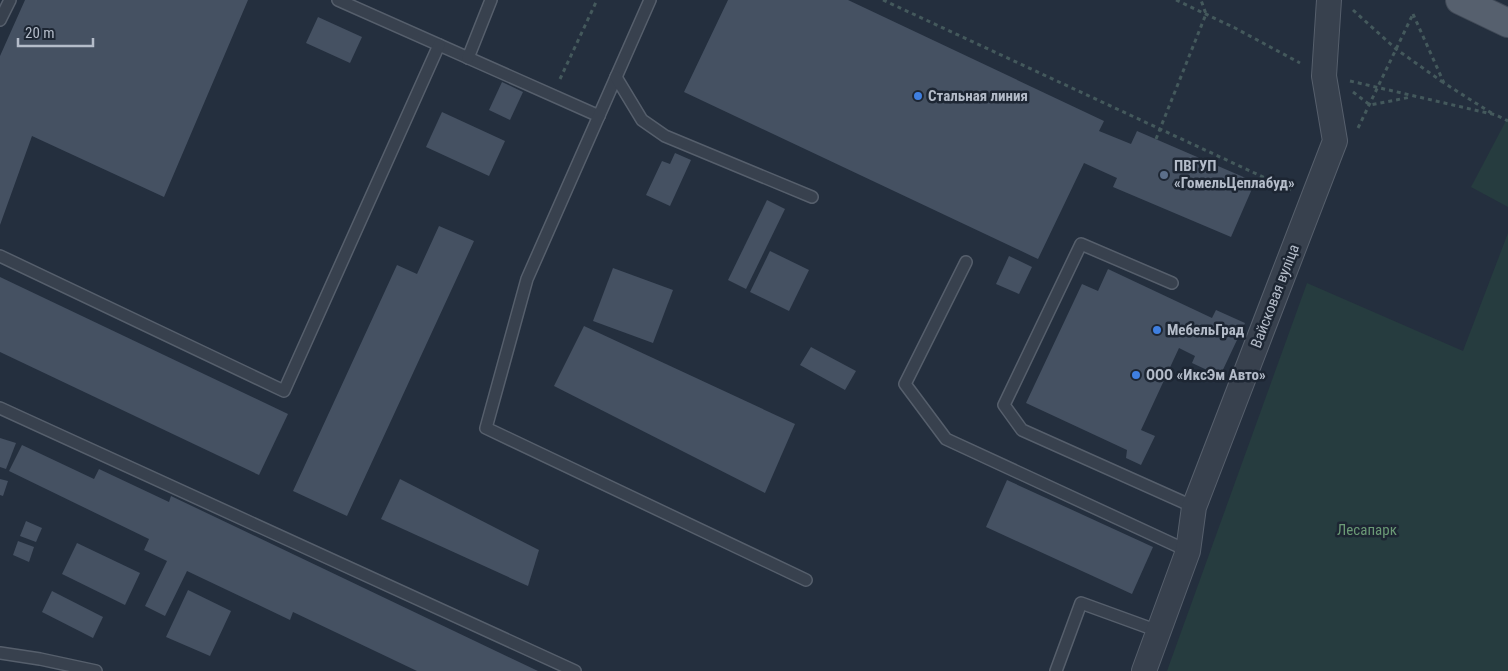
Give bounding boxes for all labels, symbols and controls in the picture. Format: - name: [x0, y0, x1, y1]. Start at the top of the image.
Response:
- scale bar: [18, 15, 92, 47]
- text: 20 m: [25, 24, 55, 42]
- place label: Стальная линия: [928, 87, 1028, 105]
- marker: Стальная линия: [912, 90, 924, 102]
- place label: ПВГУП «ГомельЦеплабуд»: [1174, 157, 1295, 192]
- marker: ПВГУП «ГомельЦеплабуд»: [1158, 169, 1170, 181]
- street label: Вайсковая вуліца: [1247, 242, 1303, 350]
- place label: МебельГрад: [1167, 321, 1245, 339]
- marker: МебельГрад: [1151, 324, 1163, 336]
- place label: ООО «ИксЭм Авто»: [1146, 366, 1266, 384]
- marker: ООО «ИксЭм Авто»: [1130, 369, 1142, 381]
- park label: Лесапарк: [1337, 521, 1397, 539]

